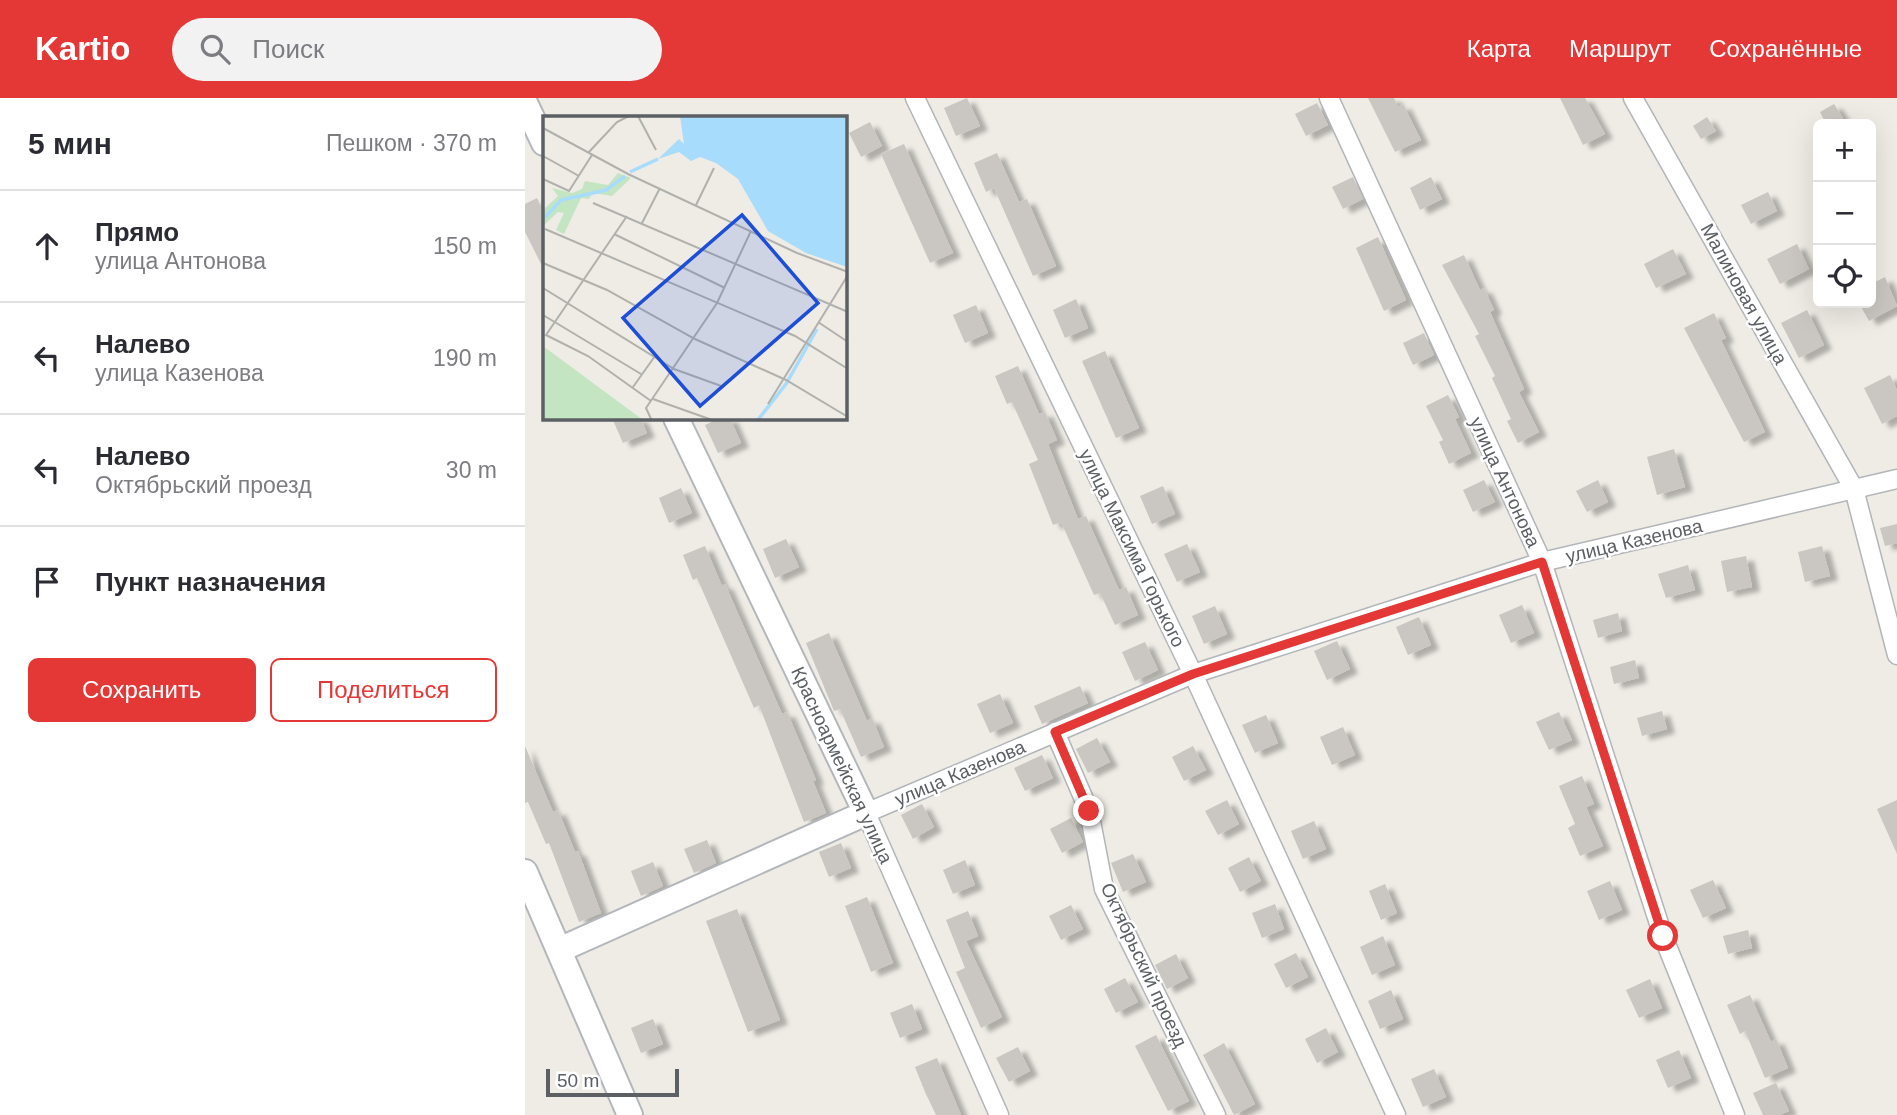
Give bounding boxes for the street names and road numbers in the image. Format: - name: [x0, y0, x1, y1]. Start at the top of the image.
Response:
- street label: Малиновая улица: [1697, 220, 1792, 368]
- street label: улица Антонова: [1466, 414, 1545, 551]
- street label: улица Максима Горького: [1075, 445, 1189, 651]
- street label: улица Казенова: [1564, 515, 1705, 567]
- street label: Красноармейская улица: [787, 663, 897, 867]
- street label: улица Казенова: [892, 736, 1029, 810]
- street label: Октябрьский проезд: [1097, 879, 1191, 1051]

